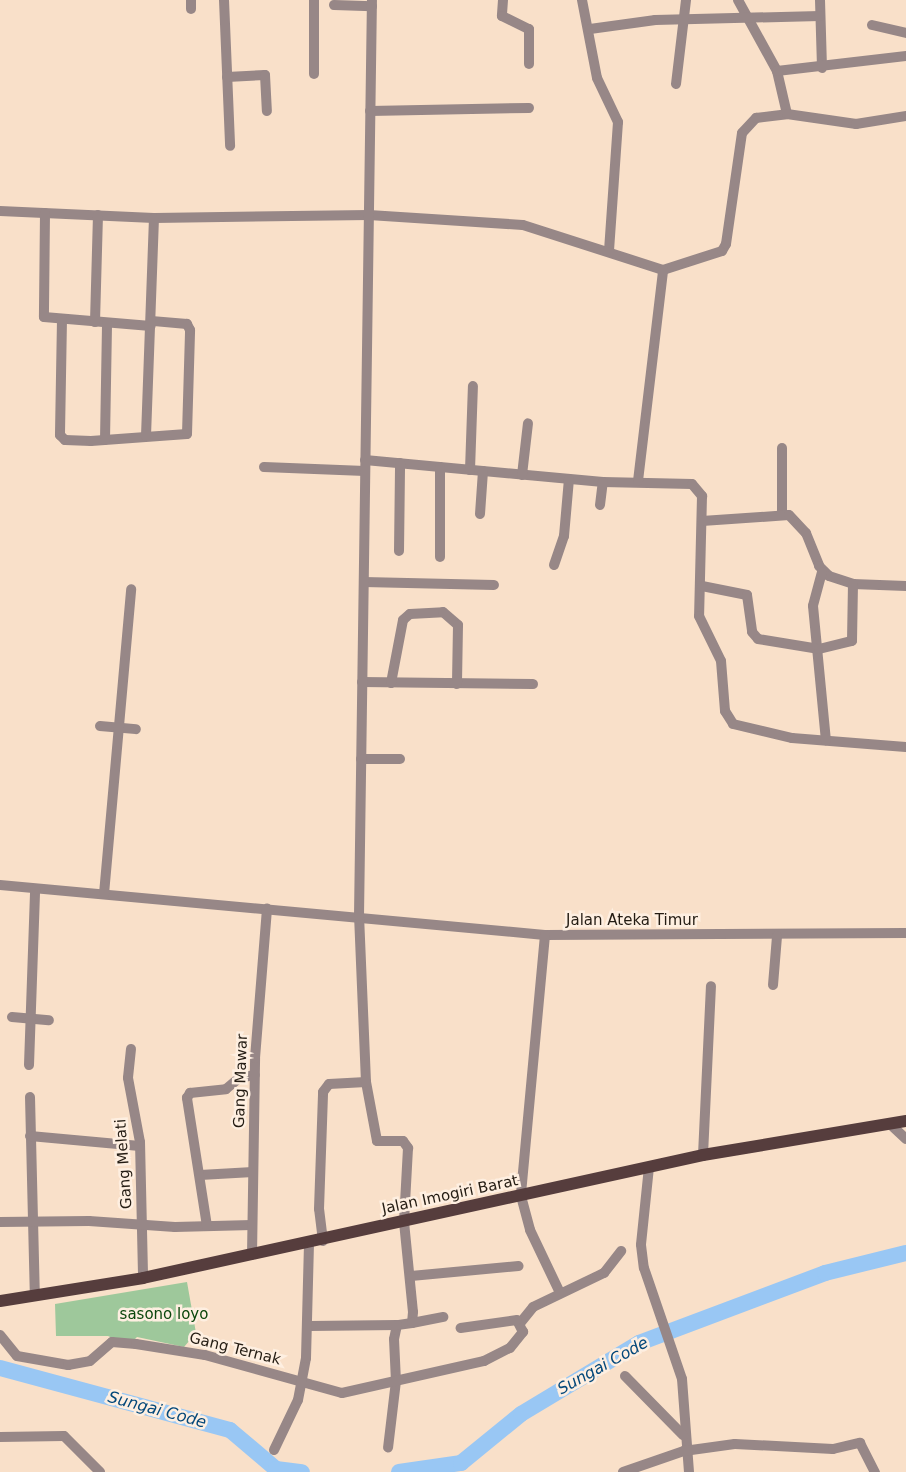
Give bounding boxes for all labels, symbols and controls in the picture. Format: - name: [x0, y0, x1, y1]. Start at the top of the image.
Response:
- street label: Jalan Ateka Timur: [566, 912, 698, 930]
- street label: Gang Mawar: [230, 1034, 252, 1128]
- street label: Gang Melati: [112, 1118, 136, 1210]
- street label: Jalan Imogiri Barat: [380, 1172, 520, 1218]
- park label: sasono loyo: [120, 1306, 208, 1324]
- street label: Gang Ternak: [187, 1329, 283, 1369]
- water label: Sungai Code: [554, 1333, 652, 1399]
- water label: Sungai Code: [106, 1388, 208, 1432]

